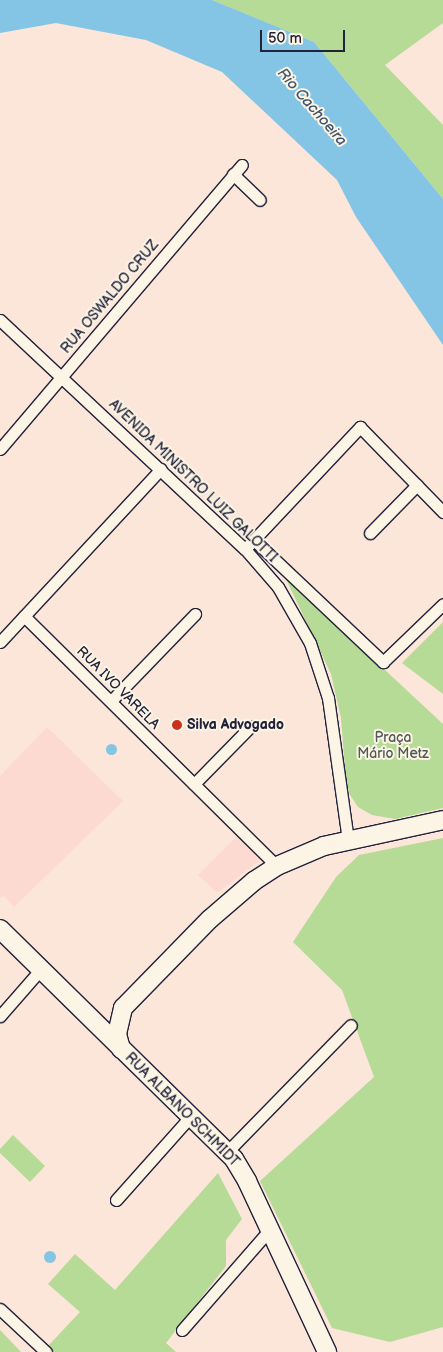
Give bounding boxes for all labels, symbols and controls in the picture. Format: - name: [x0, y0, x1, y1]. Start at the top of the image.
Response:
- scale bar: [263, 20, 348, 52]
- text: 50 m: [268, 29, 302, 48]
- water label: Rio Cachoeira: [273, 65, 351, 149]
- street label: RUA OSWALDO CRUZ: [58, 237, 162, 357]
- street label: AVENIDA MINISTRO LUIZ GALOTTI: [105, 396, 281, 566]
- street label: RUA IVO VARELA: [73, 643, 163, 733]
- place label: Silva Advogado: [187, 717, 284, 733]
- marker: Silva Advogado: [171, 719, 183, 731]
- park label: Praça Mário Metz: [357, 730, 429, 762]
- street label: RUA ALBANO SCHMIDT: [121, 1049, 243, 1171]

